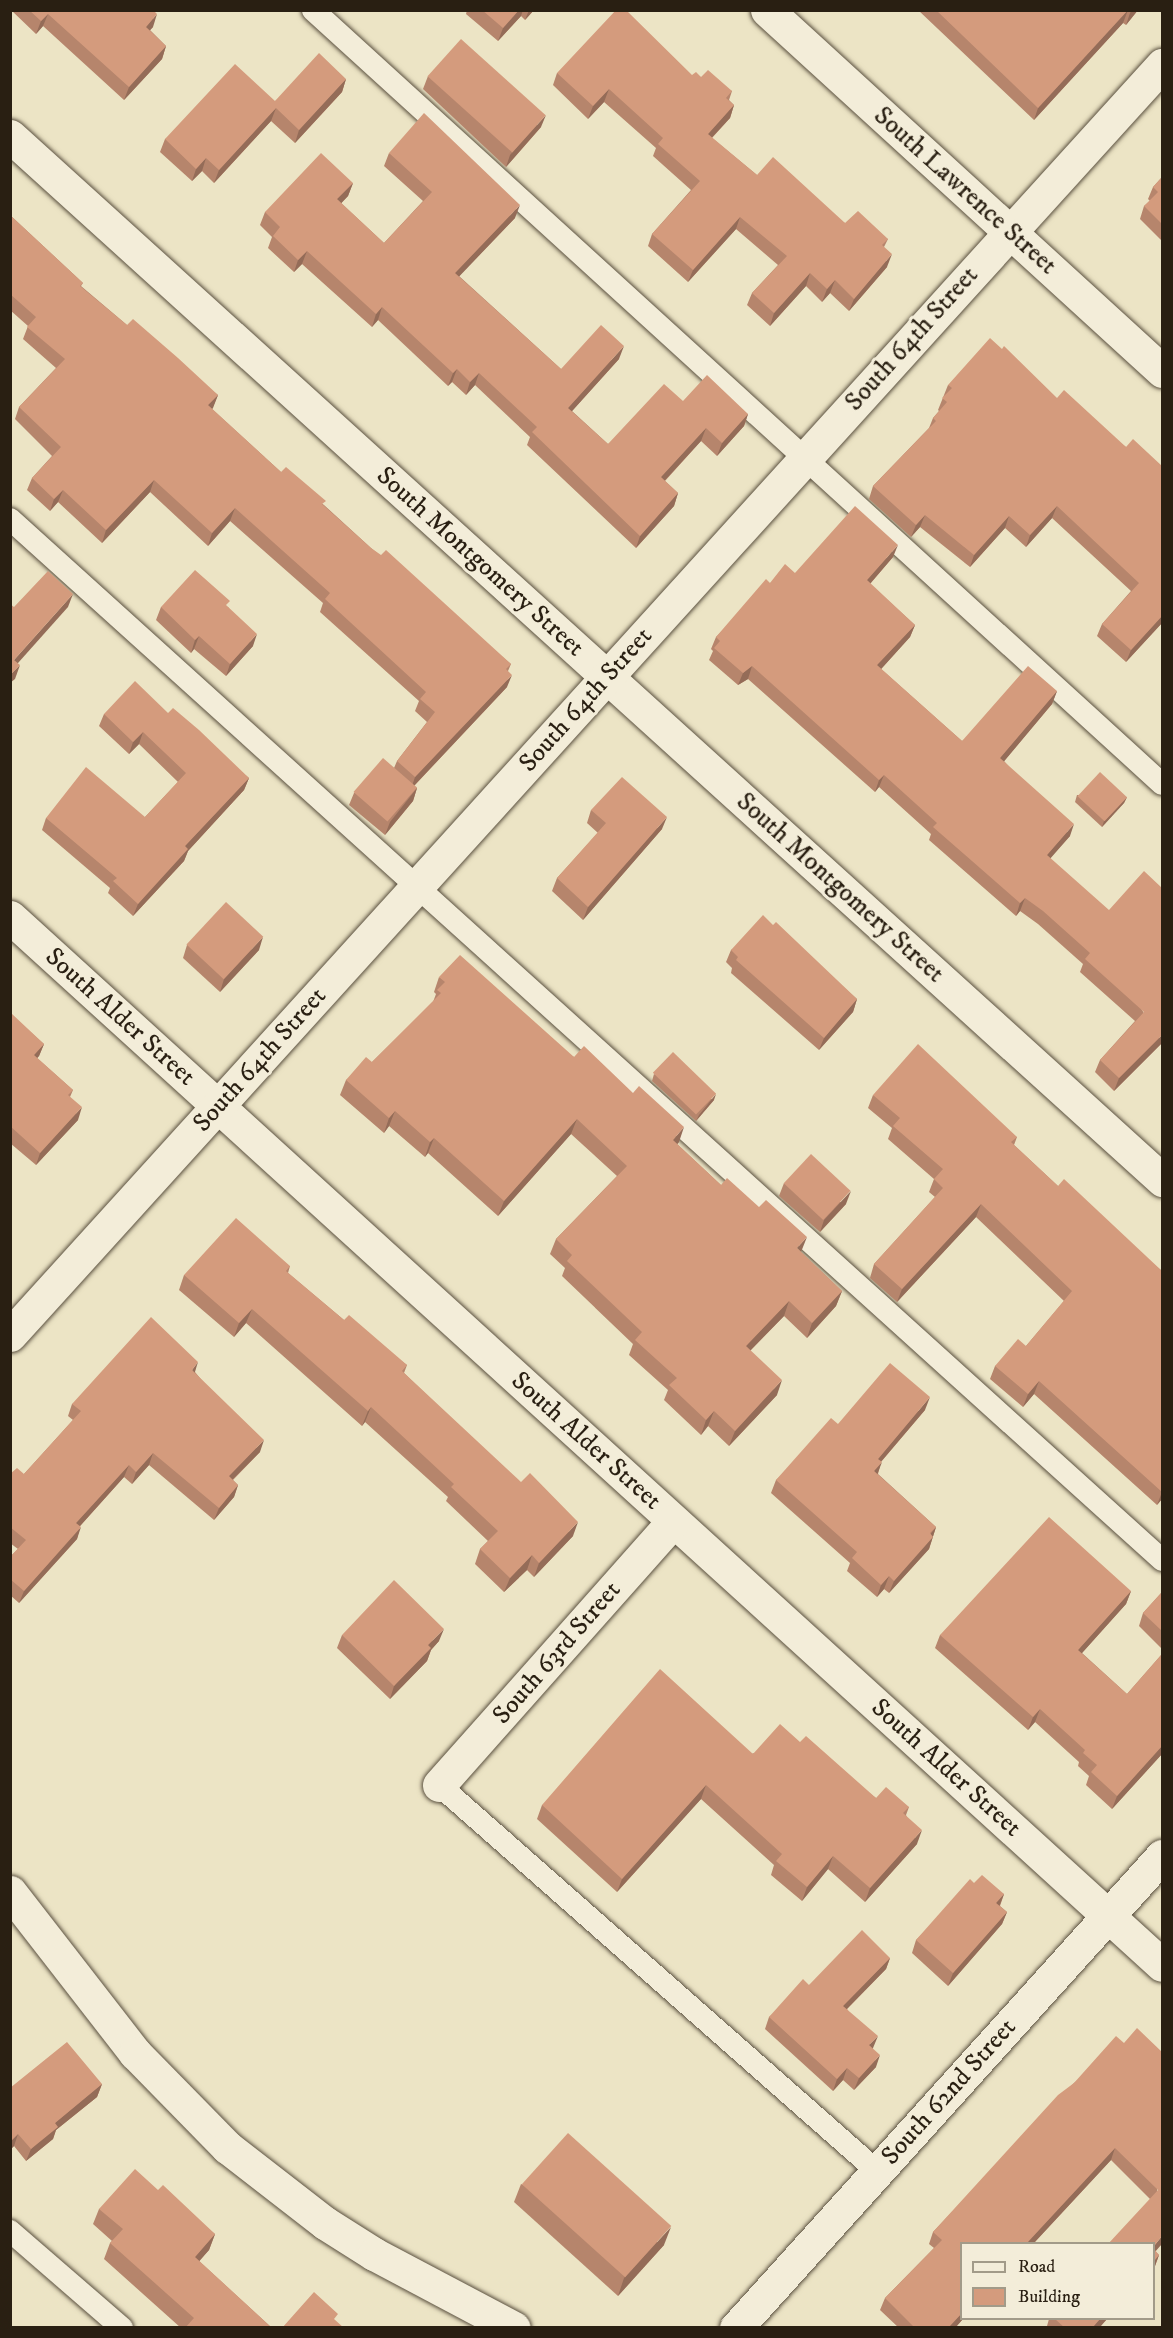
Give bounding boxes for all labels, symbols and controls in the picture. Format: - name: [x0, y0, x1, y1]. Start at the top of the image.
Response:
- street label: South Lawrence Street: [867, 101, 1063, 281]
- street label: South 64th Street: [839, 260, 985, 418]
- street label: South Montgomery Street: [370, 460, 590, 664]
- street label: South 64th Street: [513, 621, 659, 779]
- street label: South Montgomery Street: [730, 786, 950, 990]
- street label: South Alder Street: [39, 941, 201, 1093]
- street label: South 64th Street: [187, 981, 333, 1139]
- street label: South Alder Street: [505, 1365, 667, 1517]
- street label: South 63rd Street: [486, 1575, 628, 1731]
- street label: South Alder Street: [865, 1692, 1027, 1844]
- street label: South 62nd Street: [875, 2012, 1023, 2172]
- legend: [960, 2242, 1155, 2320]
- text: Road: [1018, 2256, 1055, 2278]
- text: Building: [1018, 2286, 1080, 2308]

